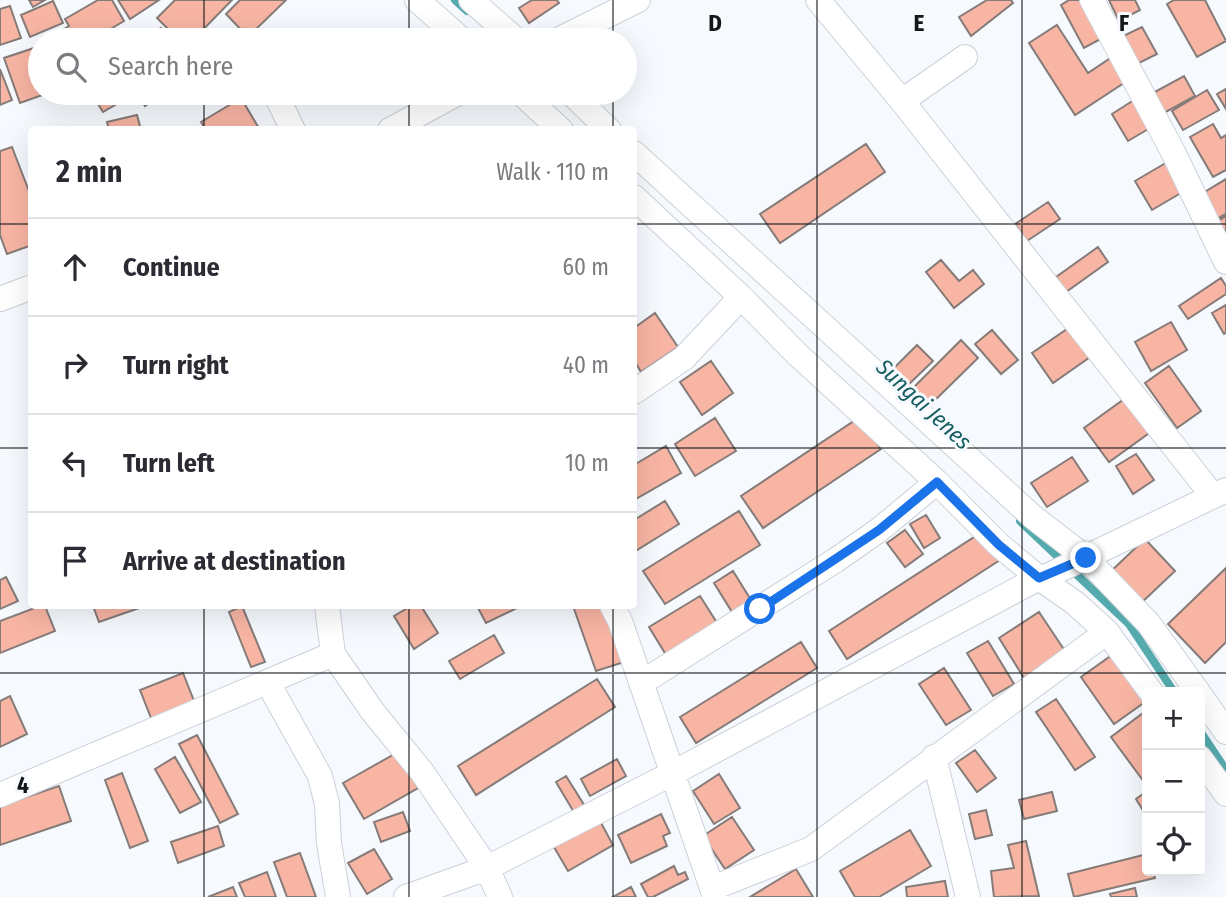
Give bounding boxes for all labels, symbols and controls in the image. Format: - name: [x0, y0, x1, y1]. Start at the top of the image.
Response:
- text: D: [708, 9, 722, 37]
- text: E: [914, 9, 925, 37]
- text: F: [1119, 9, 1129, 37]
- search box: [28, 28, 637, 105]
- icon: search: [52, 48, 90, 86]
- text: Search here: [108, 51, 233, 82]
- text: 2 min: [56, 154, 123, 190]
- text: Walk · 110 m: [496, 158, 609, 186]
- icon: ahead: [56, 248, 94, 286]
- text: Continue: [123, 252, 220, 283]
- text: 60 m: [563, 253, 609, 281]
- icon: right: [56, 346, 94, 384]
- text: Turn right: [123, 350, 229, 381]
- text: 40 m: [563, 351, 609, 379]
- water label: Sungai Jenes: [870, 352, 978, 455]
- icon: left: [56, 444, 94, 482]
- text: Turn left: [123, 448, 215, 479]
- text: 10 m: [565, 449, 609, 477]
- icon: arrive: [56, 542, 94, 580]
- route end: [1070, 542, 1101, 573]
- text: Arrive at destination: [123, 546, 346, 577]
- route start: [744, 593, 775, 624]
- map controls: [1142, 687, 1205, 876]
- button: +: [1142, 687, 1205, 750]
- button: −: [1142, 750, 1205, 813]
- text: 4: [17, 771, 29, 799]
- button: locate: [1142, 813, 1205, 876]

